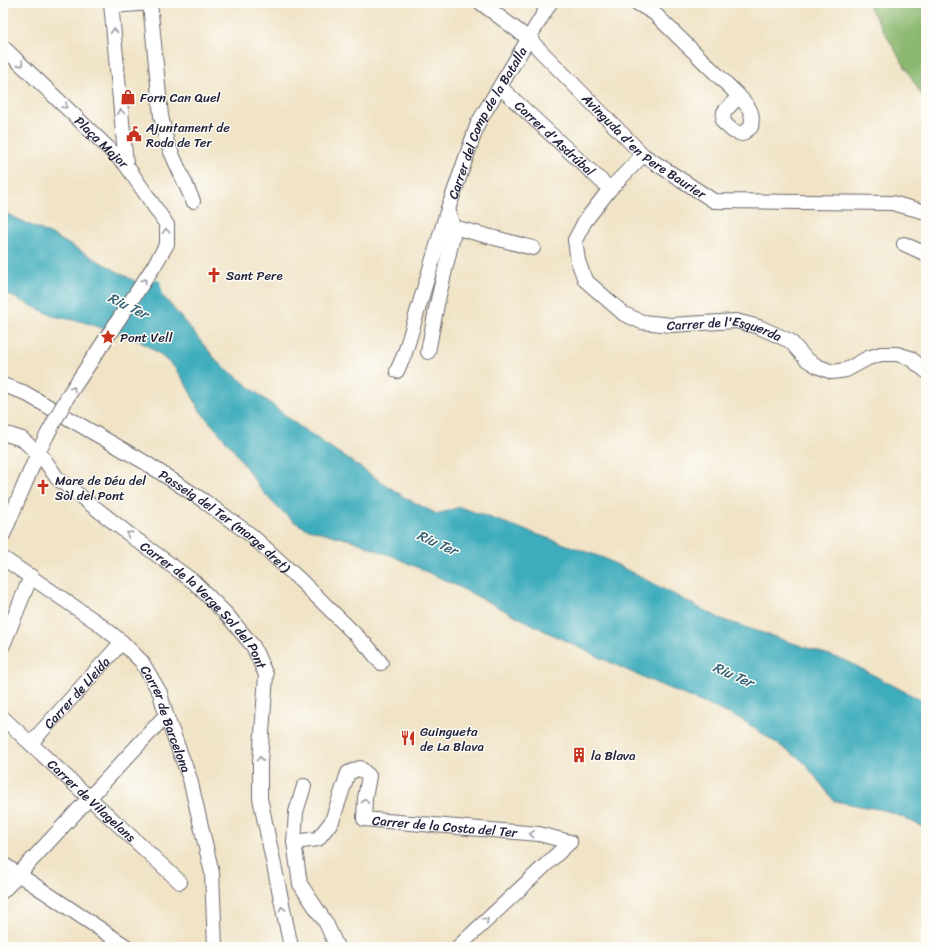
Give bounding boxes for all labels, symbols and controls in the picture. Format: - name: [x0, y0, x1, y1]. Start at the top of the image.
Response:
- one-way arrow: [110, 28, 119, 34]
- street label: Carrer del Camp de la Batalla: [441, 42, 533, 202]
- one-way arrow: [16, 59, 24, 67]
- place label: Forn Can Quel: [140, 86, 221, 109]
- street label: Avinguda d'en Pere Baurier: [576, 87, 712, 205]
- shop icon: Forn Can Quel: [119, 88, 137, 106]
- street label: Carrer d'Asdrúbal: [509, 94, 601, 182]
- one-way arrow: [60, 101, 68, 109]
- one-way arrow: [117, 109, 126, 115]
- street label: Plaça Major: [69, 110, 135, 174]
- place label: Ajuntament de Roda de Ter: [145, 116, 230, 154]
- public building icon: Ajuntament de Roda de Ter: [125, 125, 143, 143]
- one-way arrow: [162, 228, 171, 234]
- place label: Sant Pere: [226, 264, 283, 287]
- church icon: Sant Pere: [205, 266, 223, 284]
- one-way arrow: [139, 278, 146, 285]
- water label: Riu Ter: [104, 286, 155, 328]
- street label: Carrer de l'Esquerda: [666, 309, 786, 348]
- place label: Pont Vell: [120, 326, 173, 349]
- place icon: Pont Vell: [99, 328, 117, 346]
- one-way arrow: [68, 386, 76, 393]
- street label: Passeig del Ter (marge dret): [154, 463, 297, 579]
- place label: Mare de Déu del Sòl del Pont: [55, 469, 146, 507]
- church icon: Mare de Déu del Sòl del Pont: [34, 478, 52, 496]
- water label: Riu Ter: [413, 523, 464, 564]
- one-way arrow: [126, 532, 133, 539]
- street label: Carrer de la Verge Sol del Pont: [135, 535, 273, 673]
- street label: Carrer de Lleida: [38, 651, 116, 734]
- water label: Riu Ter: [709, 655, 760, 696]
- street label: Carrer de Barcelona: [134, 660, 198, 776]
- place label: Guingueta de La Blava: [420, 720, 484, 758]
- restaurant icon: Guingueta de La Blava: [399, 729, 417, 747]
- place label: la Blava: [591, 744, 636, 767]
- building icon: la Blava: [570, 746, 588, 764]
- street label: Carrer de Vilagelans: [42, 753, 142, 848]
- one-way arrow: [256, 756, 264, 762]
- one-way arrow: [361, 798, 370, 804]
- street label: Carrer de la Costa del Ter: [371, 808, 519, 844]
- one-way arrow: [529, 829, 535, 838]
- one-way arrow: [279, 906, 287, 912]
- one-way arrow: [482, 918, 489, 925]

